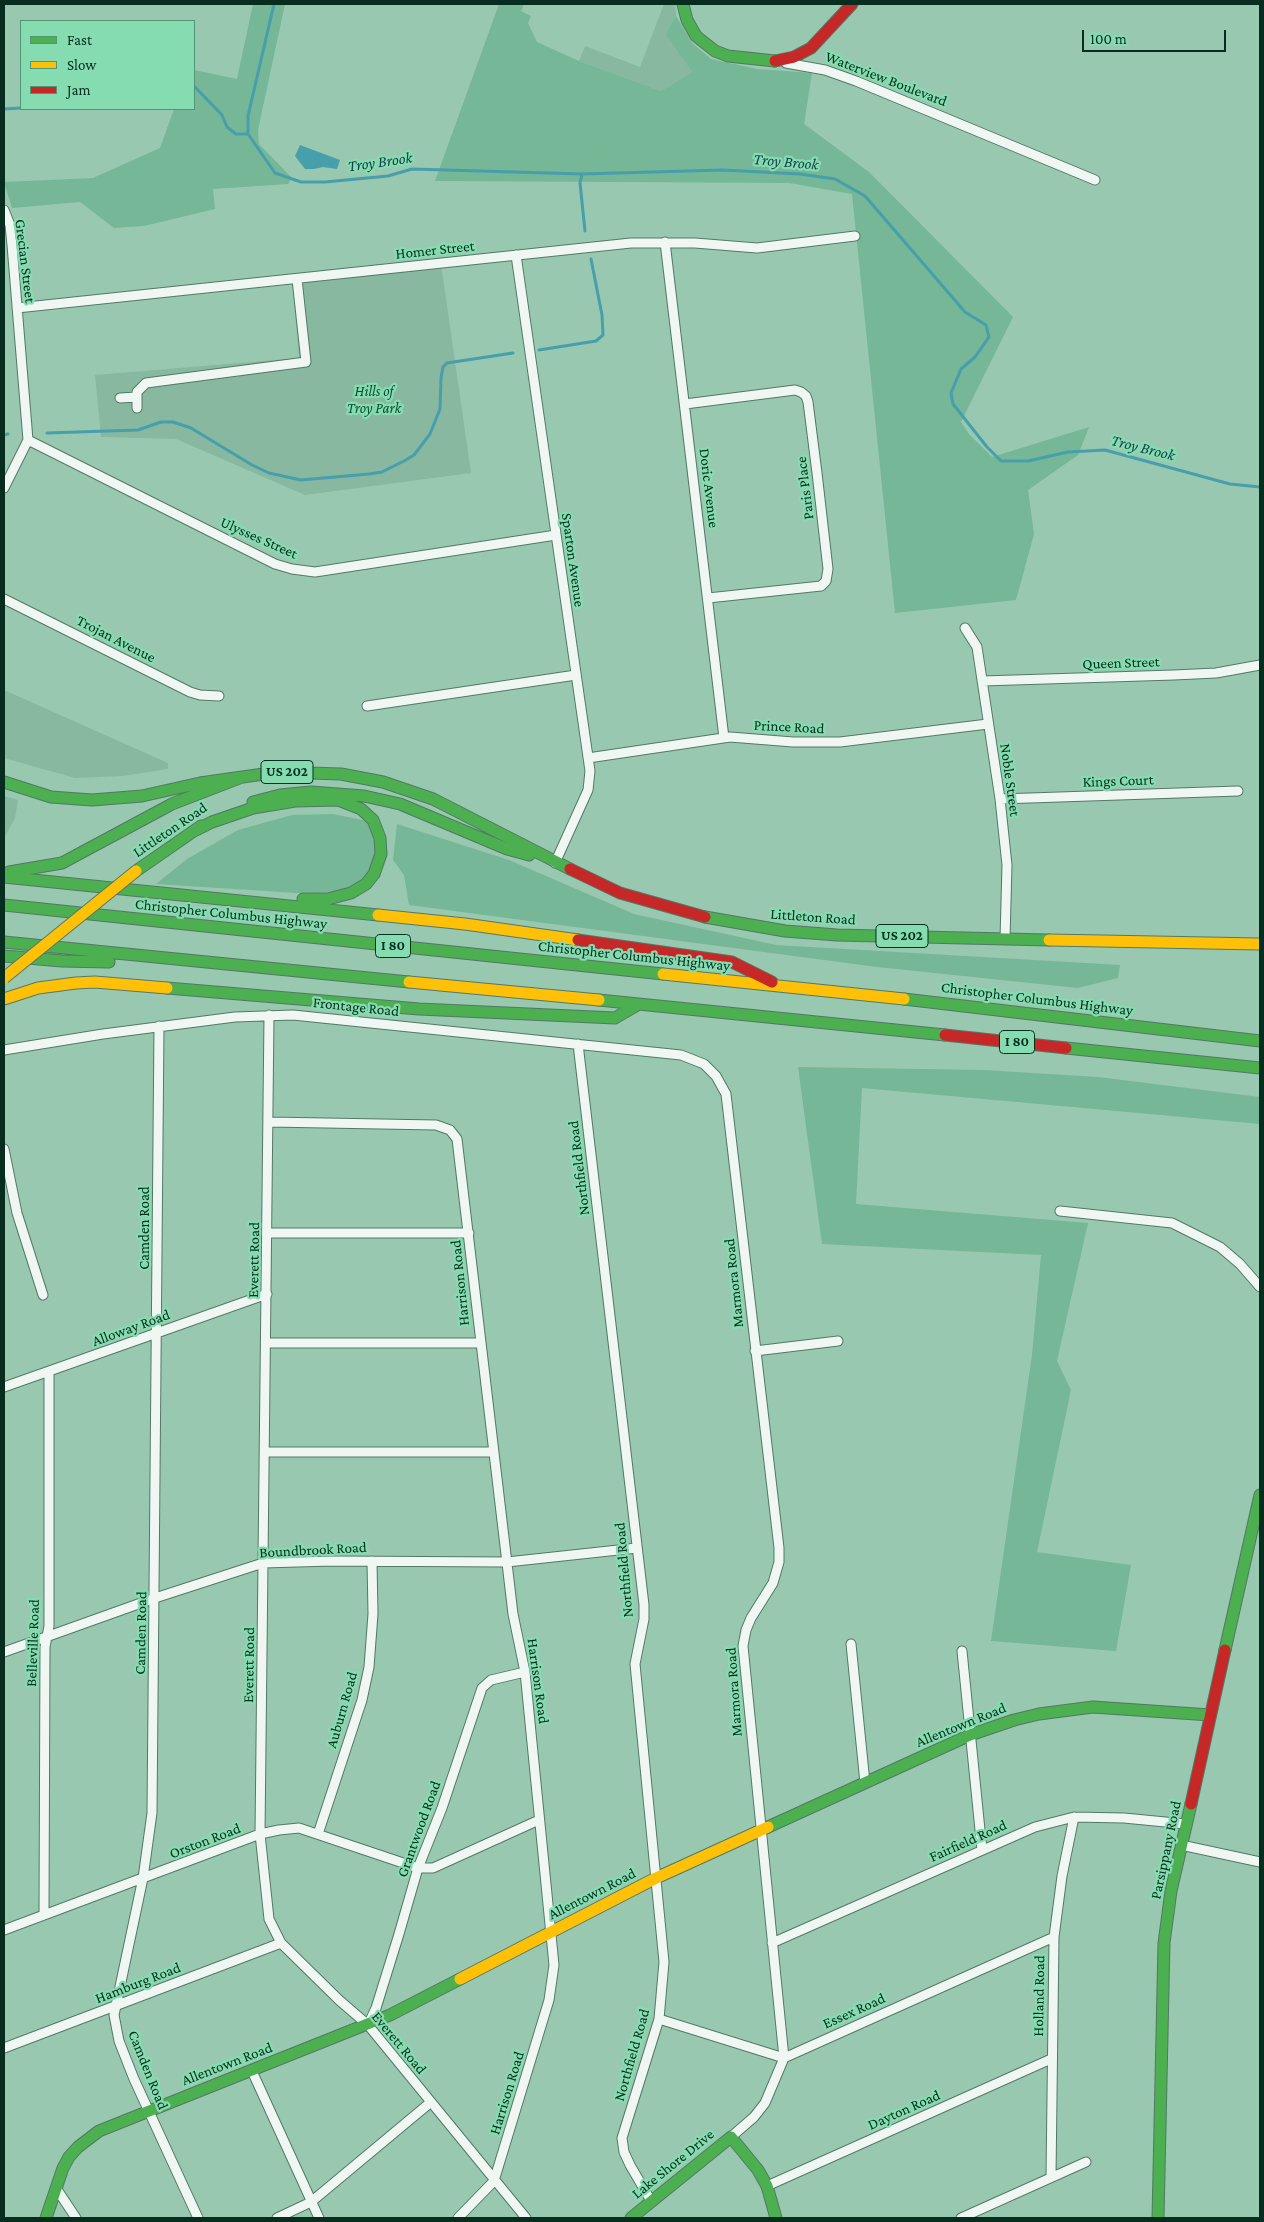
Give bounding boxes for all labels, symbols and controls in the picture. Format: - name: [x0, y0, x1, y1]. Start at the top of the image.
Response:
- legend: [20, 20, 195, 110]
- scale bar: [1084, 20, 1228, 52]
- text: 100 m: [1090, 31, 1127, 47]
- text: Fast: [67, 32, 92, 48]
- street label: Waterview Boulevard: [823, 48, 949, 110]
- text: Slow: [67, 57, 96, 73]
- text: Jam: [67, 82, 90, 98]
- water label: Troy Brook: [346, 148, 414, 176]
- water label: Troy Brook: [753, 150, 819, 174]
- street label: Grecian Street: [11, 218, 39, 304]
- street label: Homer Street: [395, 237, 475, 263]
- park label: Hills of Troy Park: [347, 382, 401, 417]
- water label: Troy Brook: [1109, 431, 1177, 465]
- street label: Doric Avenue: [695, 447, 723, 529]
- street label: Paris Place: [792, 455, 818, 521]
- street label: Sparton Avenue: [558, 512, 588, 608]
- street label: Ulysses Street: [218, 513, 300, 563]
- street label: Trojan Avenue: [73, 611, 159, 667]
- street label: Queen Street: [1082, 653, 1160, 673]
- street label: Prince Road: [753, 716, 825, 738]
- street label: Noble Street: [996, 742, 1024, 818]
- road number: US 202: [261, 760, 313, 784]
- street label: Kings Court: [1082, 771, 1154, 791]
- street label: Littleton Road: [130, 799, 210, 861]
- street label: Christopher Columbus Highway: [134, 895, 328, 933]
- street label: Littleton Road: [770, 905, 856, 929]
- road number: US 202: [876, 924, 928, 948]
- road number: I 80: [376, 934, 410, 958]
- street label: Christopher Columbus Highway: [537, 937, 731, 975]
- street label: Christopher Columbus Highway: [940, 978, 1134, 1020]
- street label: Frontage Road: [312, 994, 400, 1020]
- road number: I 80: [1000, 1030, 1034, 1054]
- street label: Northfield Road: [564, 1120, 594, 1216]
- street label: Camden Road: [135, 1186, 153, 1270]
- street label: Everett Road: [244, 1222, 264, 1298]
- street label: Marmora Road: [720, 1238, 748, 1328]
- street label: Harrison Road: [447, 1239, 473, 1327]
- street label: Alloway Road: [90, 1306, 172, 1350]
- street label: Northfield Road: [611, 1522, 637, 1618]
- street label: Boundbrook Road: [259, 1538, 367, 1562]
- street label: Camden Road: [131, 1591, 151, 1675]
- street label: Belleville Road: [22, 1599, 44, 1687]
- street label: Everett Road: [239, 1627, 259, 1703]
- street label: Harrison Road: [523, 1637, 553, 1725]
- street label: Marmora Road: [722, 1647, 746, 1737]
- street label: Auburn Road: [323, 1670, 361, 1750]
- street label: Allentown Road: [913, 1699, 1009, 1751]
- street label: Grantwood Road: [393, 1778, 445, 1880]
- street label: Parsippany Road: [1147, 1799, 1185, 1901]
- street label: Fairfield Road: [926, 1816, 1010, 1866]
- street label: Orston Road: [167, 1819, 243, 1863]
- street label: Allentown Road: [545, 1864, 639, 1924]
- street label: Holland Road: [1029, 1955, 1049, 2037]
- street label: Hamburg Road: [93, 1958, 183, 2008]
- street label: Essex Road: [820, 1989, 888, 2033]
- street label: Northfield Road: [610, 2007, 654, 2103]
- street label: Everett Road: [368, 2008, 430, 2078]
- street label: Camden Road: [124, 2028, 172, 2112]
- street label: Allentown Road: [179, 2038, 275, 2090]
- street label: Harrison Road: [486, 2049, 528, 2137]
- street label: Dayton Road: [865, 2086, 943, 2134]
- street label: Lake Shore Drive: [628, 2125, 718, 2203]

